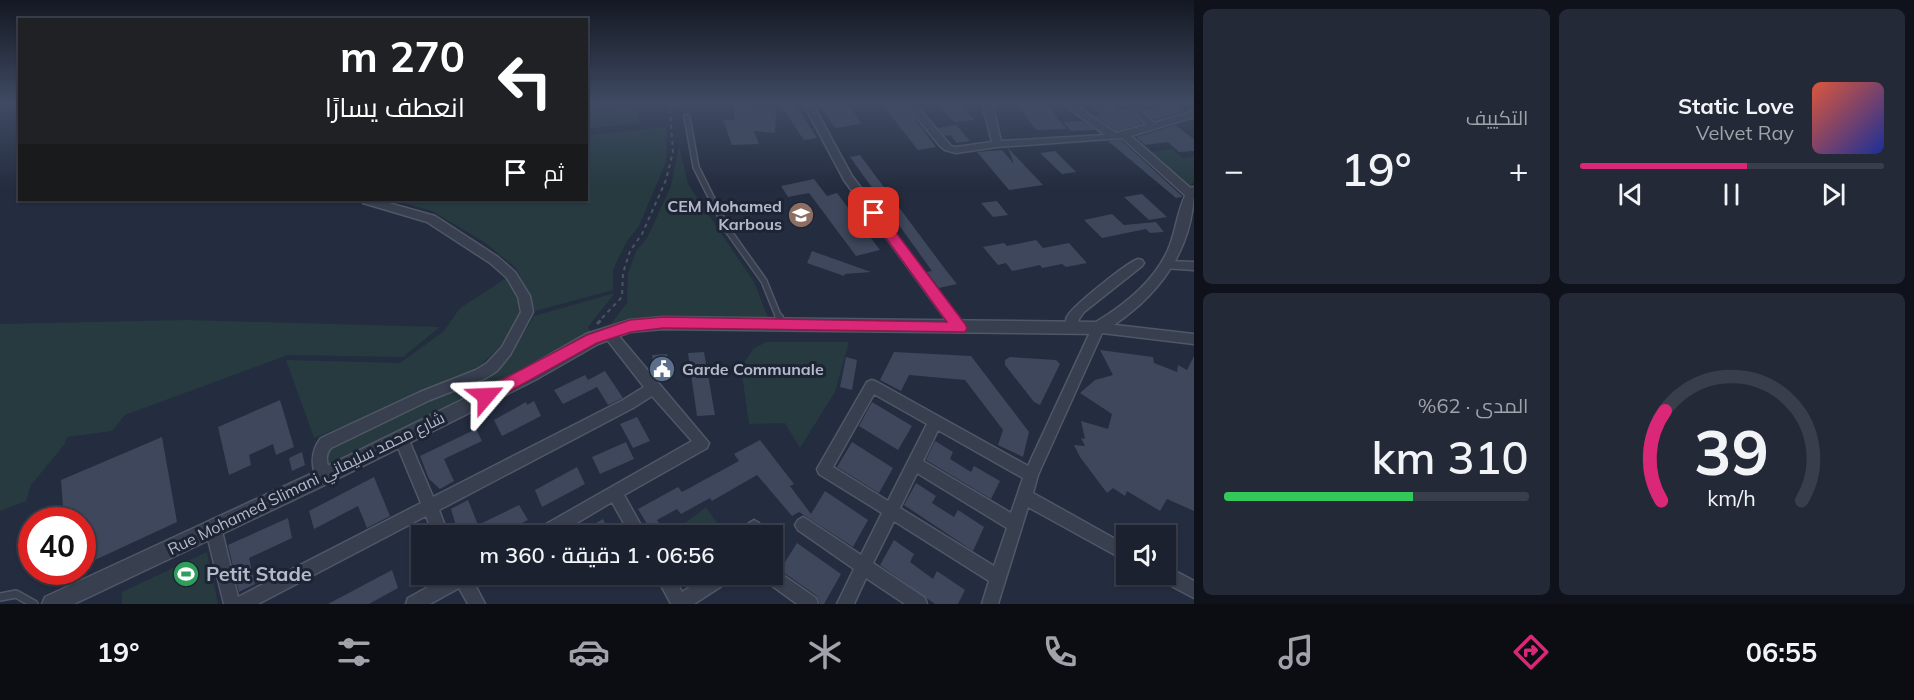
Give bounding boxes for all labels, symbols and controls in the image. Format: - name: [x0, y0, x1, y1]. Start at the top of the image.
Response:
- text: 270 m: [340, 30, 465, 83]
- icon: left: [486, 42, 564, 120]
- text: انعطف يسارًا: [325, 90, 465, 124]
- text: Static Love: [1678, 92, 1794, 120]
- text: التكييف: [1466, 105, 1529, 130]
- text: Velvet Ray: [1696, 120, 1794, 145]
- text: 19°: [1341, 141, 1412, 197]
- text: −: [1224, 149, 1244, 190]
- text: +: [1509, 149, 1528, 190]
- icon: arrive: [499, 156, 532, 189]
- text: ثم: [544, 159, 564, 187]
- icon: previous: [1614, 178, 1647, 211]
- icon: pause: [1715, 178, 1748, 211]
- icon: next: [1817, 178, 1850, 211]
- pin: [848, 187, 899, 238]
- place label: CEM Mohamed Karbous: [667, 196, 782, 234]
- icon: arrive: [857, 196, 890, 229]
- school or university icon: CEM Mohamed Karbous: [786, 200, 816, 230]
- public building icon: Garde Communale: [647, 354, 677, 384]
- place label: Garde Communale: [682, 359, 824, 379]
- position arrow: [454, 364, 518, 428]
- text: المدى · 62%: [1418, 393, 1529, 418]
- street label: Rue Mohamed Slimani شارع محمد سليماني: [164, 407, 449, 563]
- text: 39: [1694, 412, 1769, 491]
- text: 310 km: [1372, 429, 1529, 485]
- text: km/h: [1707, 484, 1756, 511]
- speed limit sign: 40: [18, 507, 96, 585]
- map controls: [1116, 525, 1176, 585]
- button: sound: [1116, 525, 1176, 585]
- text: 06:56 · 1 دقيقة · 360 m: [480, 541, 714, 569]
- sports icon: Petit Stade: [171, 559, 201, 589]
- place label: Petit Stade: [206, 561, 312, 586]
- icon: filters: [333, 631, 375, 673]
- icon: car: [568, 631, 610, 673]
- icon: climate: [804, 631, 846, 673]
- icon: phone: [1039, 631, 1081, 673]
- icon: music: [1275, 631, 1317, 673]
- icon: directions: [1510, 631, 1552, 673]
- text: 19°: [97, 635, 139, 669]
- text: 06:55: [1746, 635, 1817, 669]

